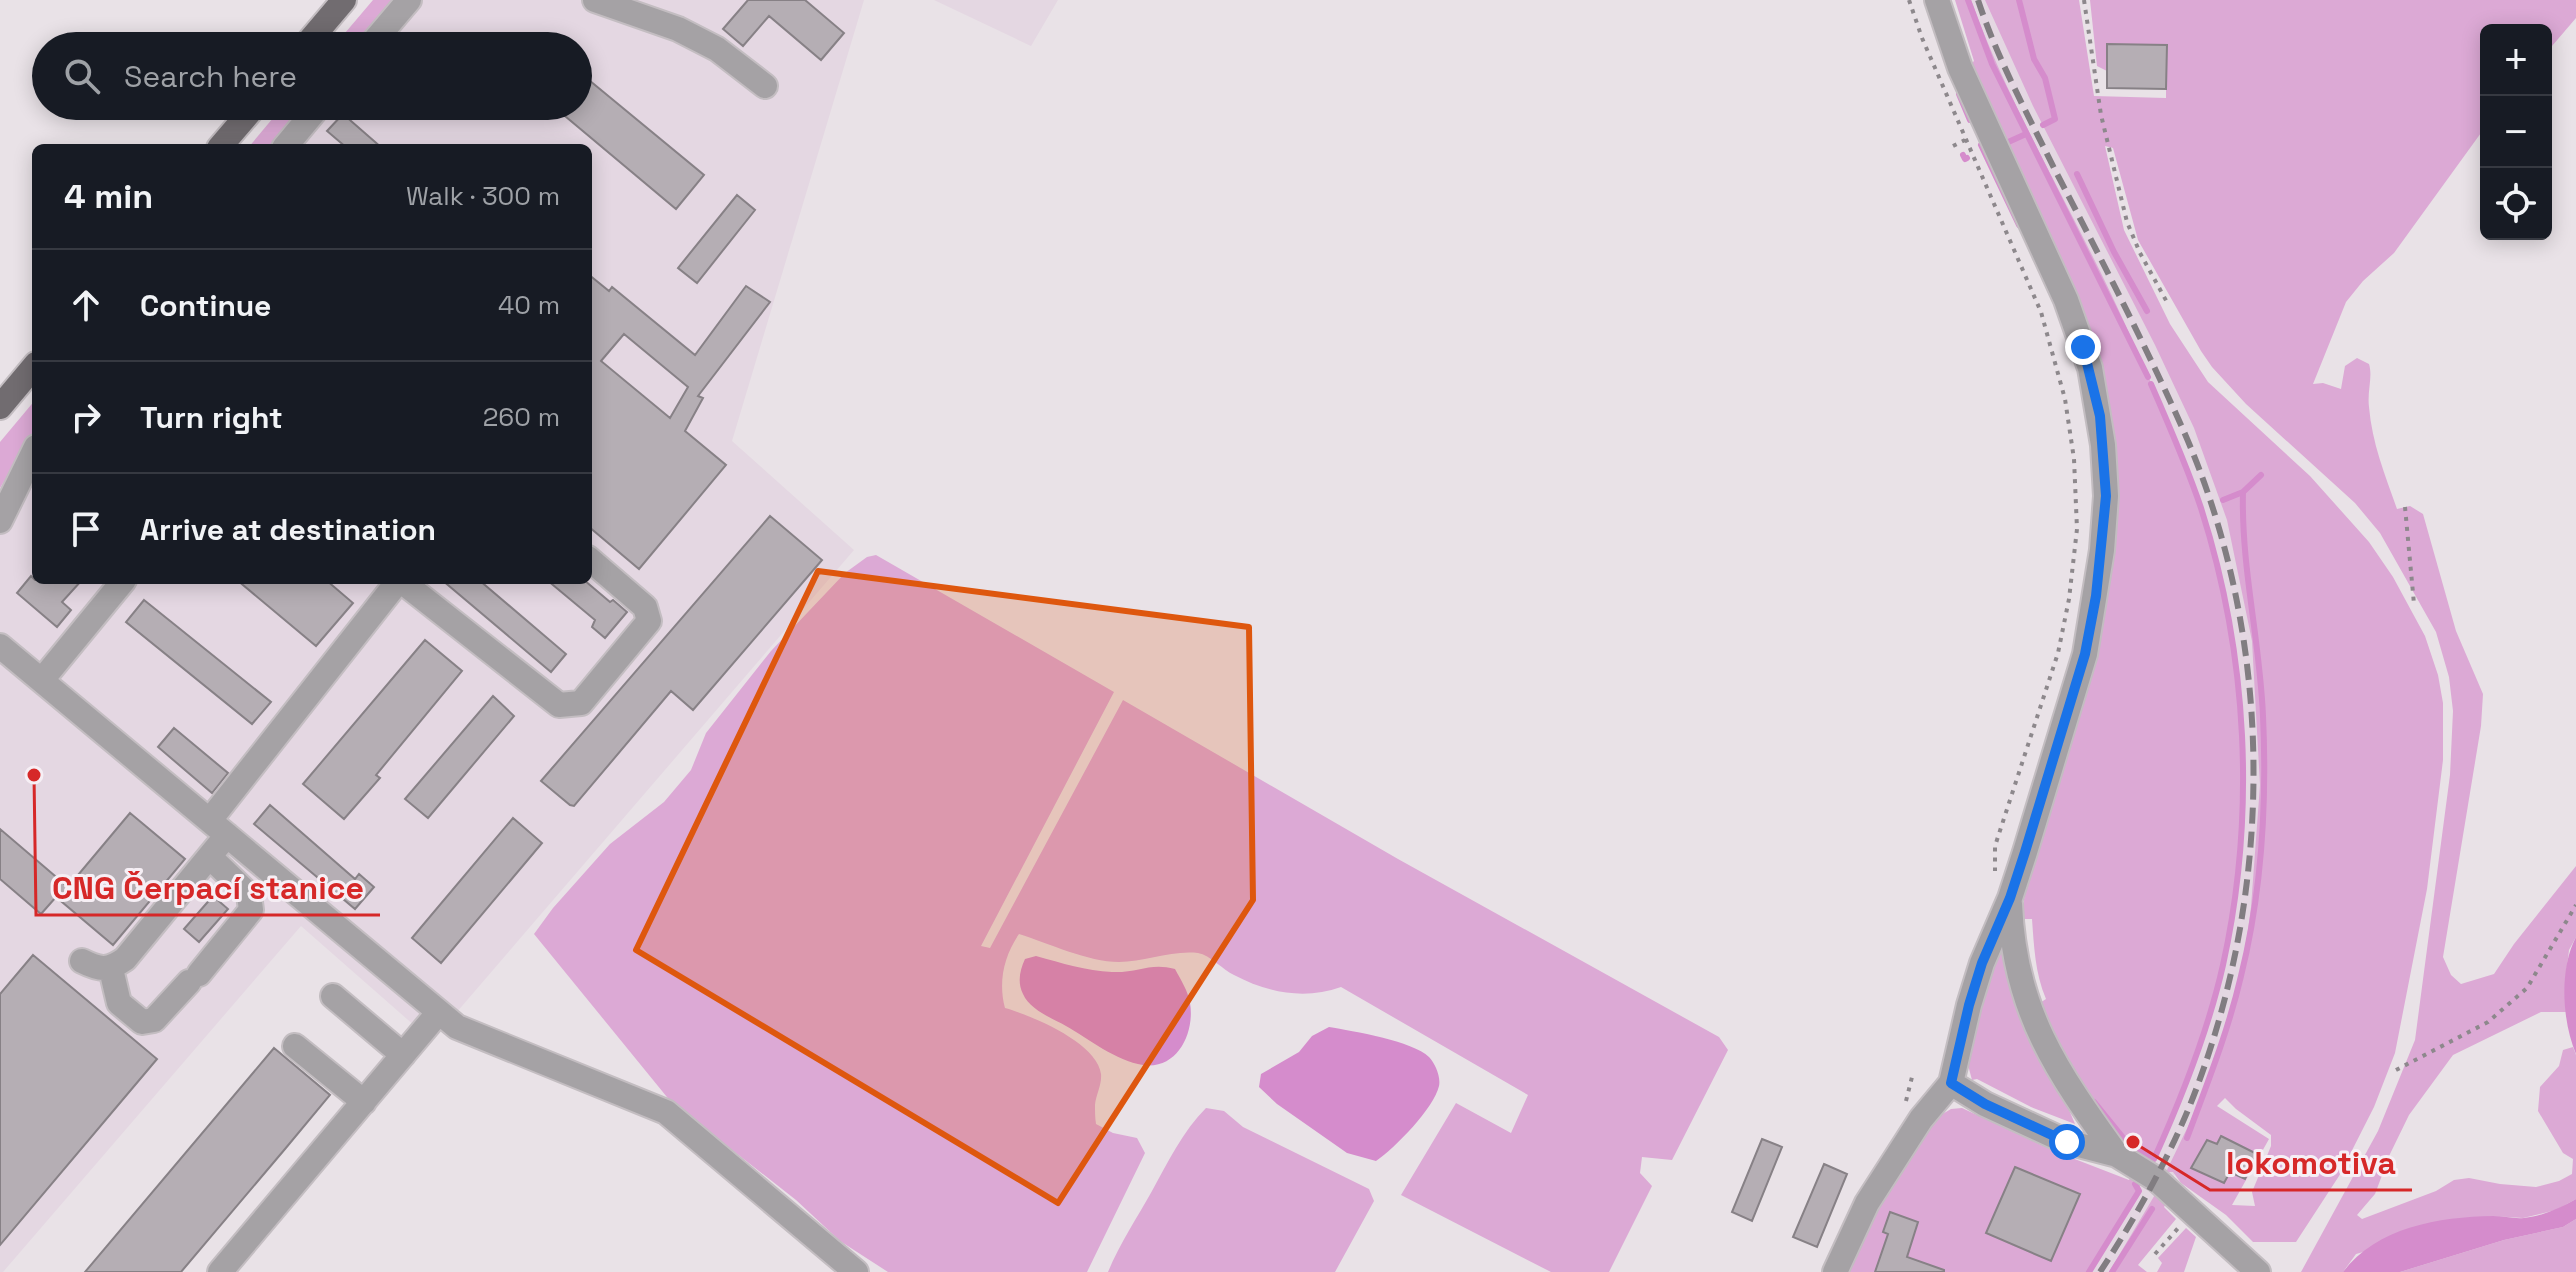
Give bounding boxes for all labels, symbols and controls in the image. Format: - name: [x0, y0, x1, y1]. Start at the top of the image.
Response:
- map controls: [2480, 24, 2552, 240]
- button: +: [2480, 24, 2552, 96]
- search box: [32, 32, 592, 120]
- icon: search: [60, 54, 104, 98]
- text: Search here: [124, 57, 297, 96]
- button: −: [2480, 96, 2552, 168]
- button: locate: [2480, 168, 2552, 240]
- text: 4 min: [64, 175, 153, 218]
- text: Walk · 300 m: [406, 179, 560, 213]
- icon: ahead: [64, 283, 108, 327]
- text: Continue: [140, 286, 271, 325]
- text: 40 m: [498, 288, 560, 322]
- route end: [2065, 329, 2101, 365]
- icon: right: [64, 395, 108, 439]
- text: Turn right: [140, 398, 283, 437]
- text: 260 m: [483, 400, 560, 434]
- icon: arrive: [64, 507, 108, 551]
- text: Arrive at destination: [140, 510, 436, 549]
- callout: CNG Čerpací stanice: [36, 859, 380, 915]
- text: CNG Čerpací stanice: [52, 868, 364, 908]
- route start: [2049, 1124, 2085, 1160]
- callout: lokomotiva: [2210, 1134, 2412, 1190]
- text: lokomotiva: [2226, 1143, 2396, 1183]

